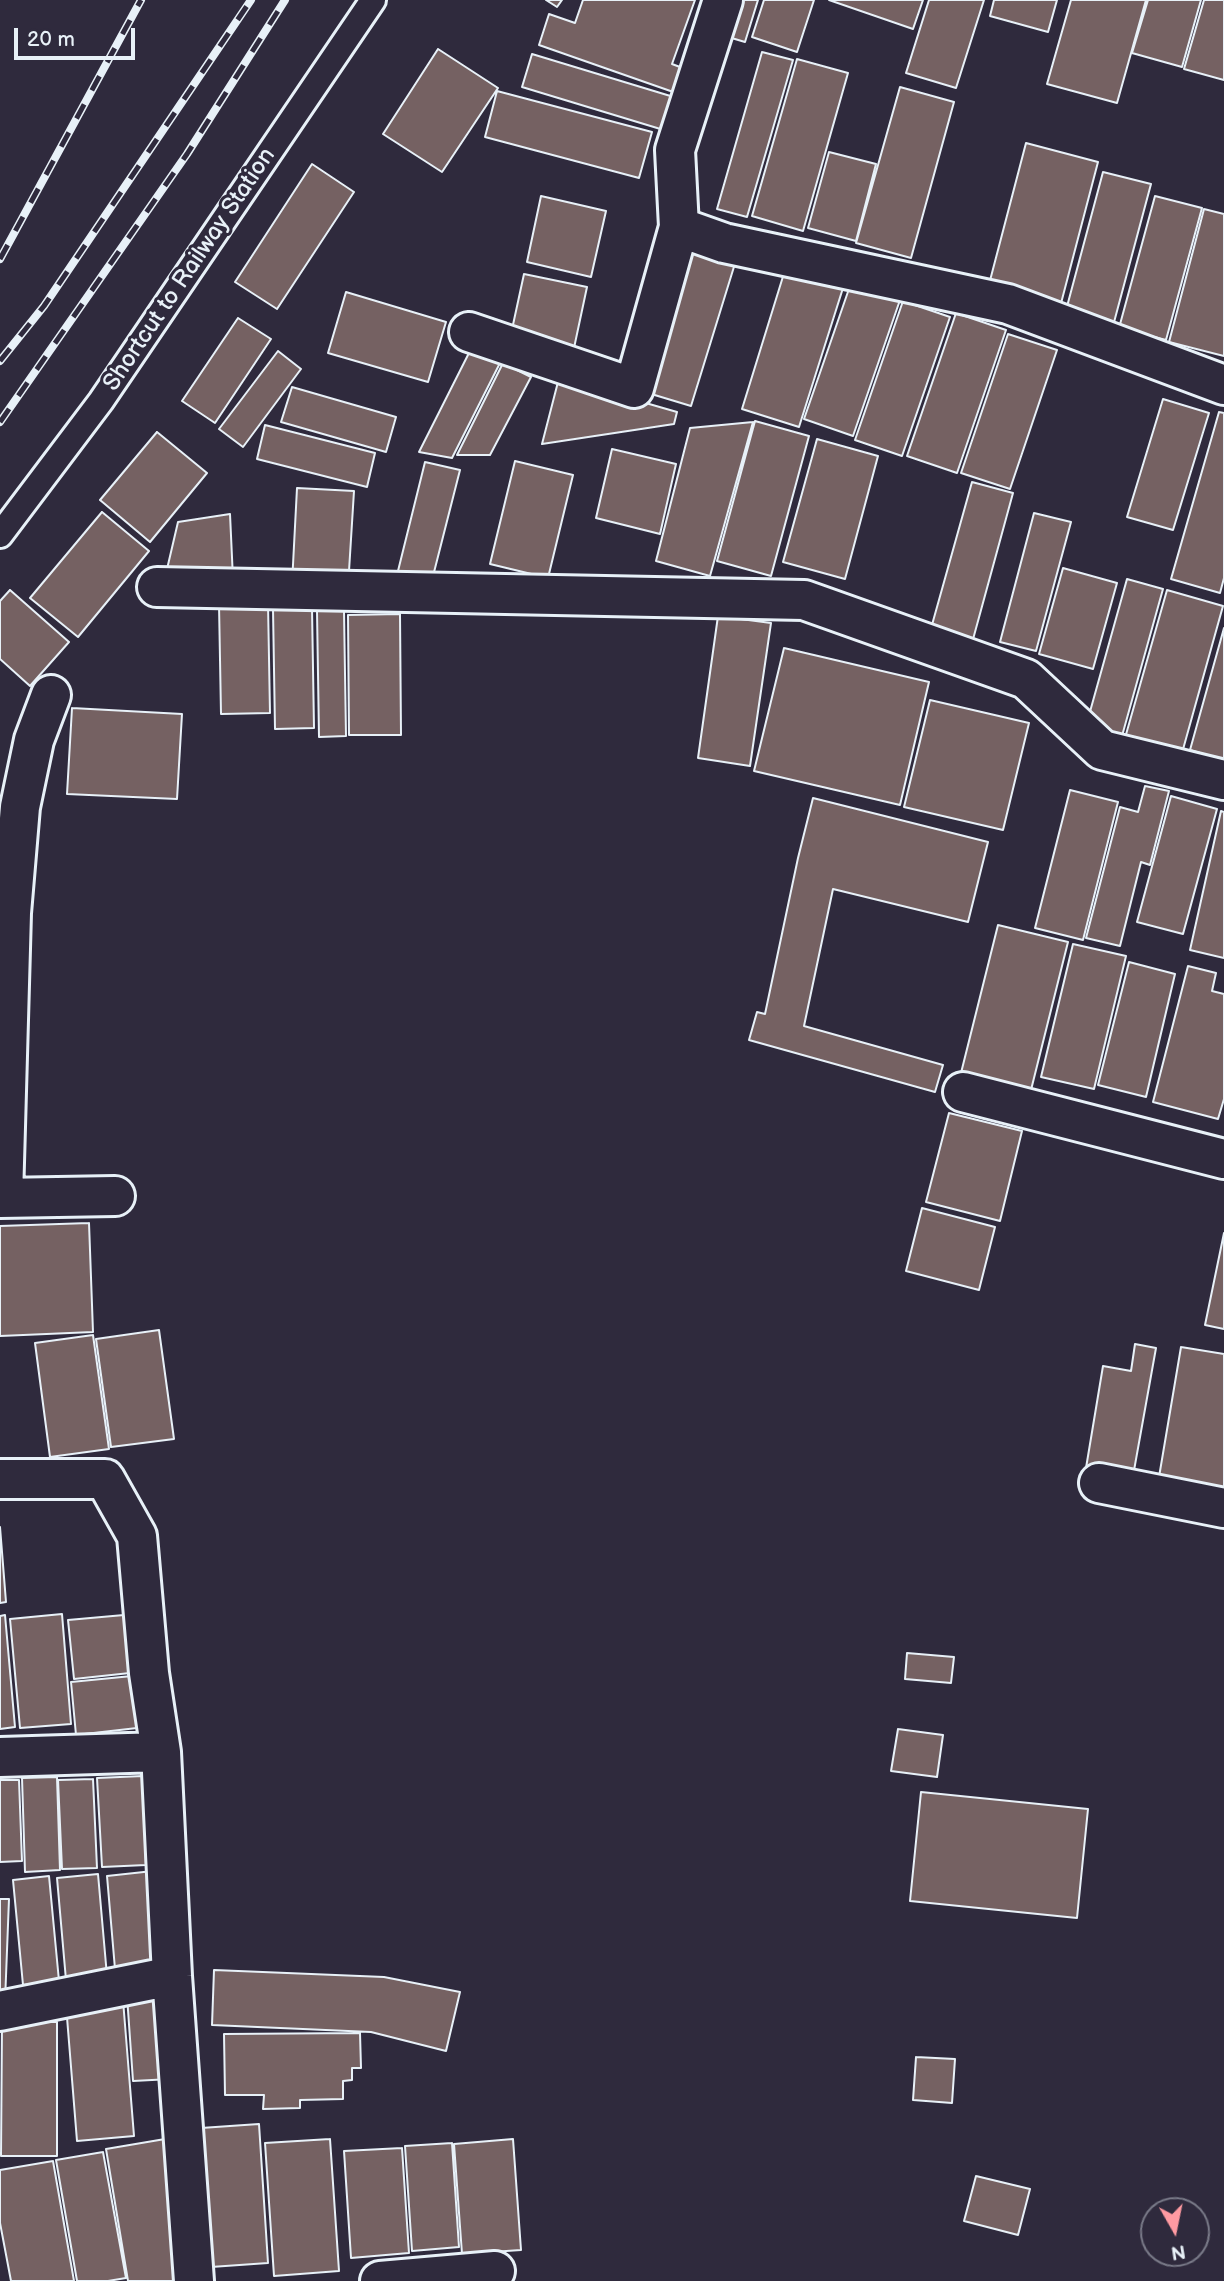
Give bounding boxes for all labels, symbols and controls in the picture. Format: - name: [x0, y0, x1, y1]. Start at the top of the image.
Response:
- scale bar: [18, 14, 138, 58]
- text: 20 m: [27, 27, 75, 52]
- street label: Shortcut to Railway Station: [98, 143, 282, 397]
- north arrow: [1140, 2197, 1210, 2267]
- text: N: [1169, 2239, 1187, 2264]

